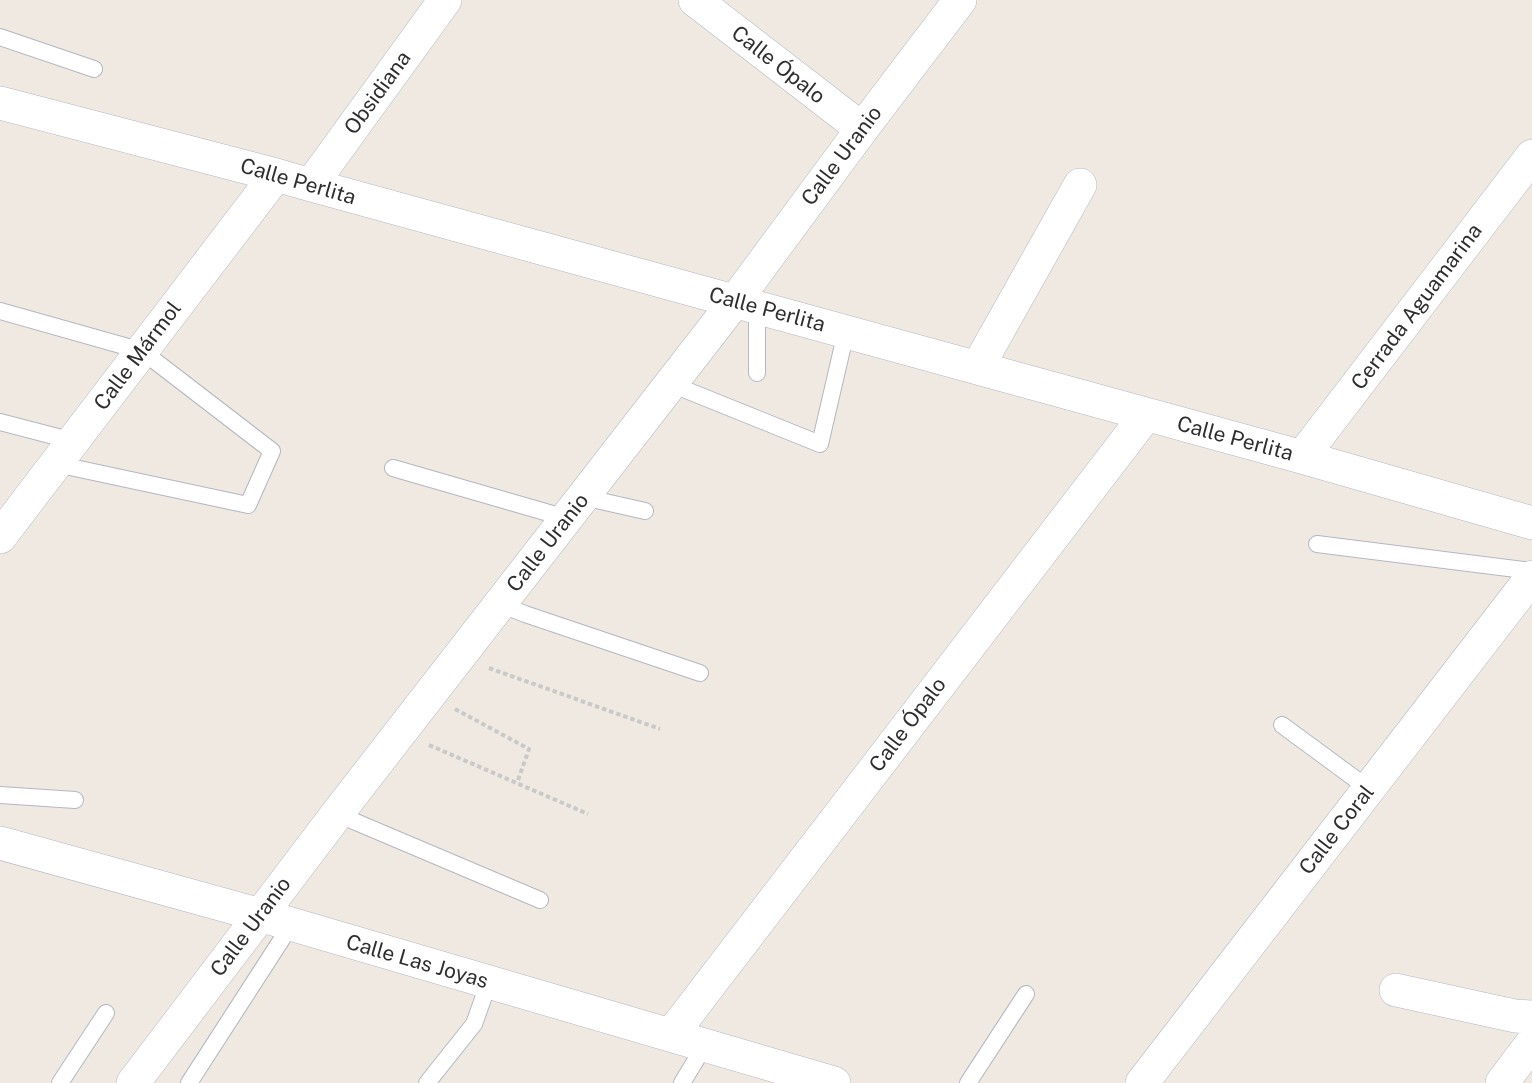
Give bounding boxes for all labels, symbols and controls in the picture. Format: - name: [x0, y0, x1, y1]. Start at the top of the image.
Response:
- street label: Calle Ópalo: [726, 21, 830, 109]
- street label: Obsidiana: [339, 46, 417, 140]
- street label: Calle Uranio: [796, 101, 888, 211]
- street label: Calle Perlita: [237, 153, 359, 211]
- street label: Cerrada Aguamarina: [1346, 219, 1488, 395]
- street label: Calle Perlita: [706, 282, 828, 338]
- street label: Calle Mármol: [89, 297, 187, 415]
- street label: Calle Perlita: [1174, 411, 1296, 467]
- street label: Calle Uranio: [502, 489, 594, 597]
- street label: Calle Ópalo: [864, 673, 952, 777]
- street label: Calle Coral: [1294, 780, 1380, 880]
- street label: Calle Uranio: [205, 872, 297, 982]
- street label: Calle Las Joyas: [343, 930, 491, 994]

